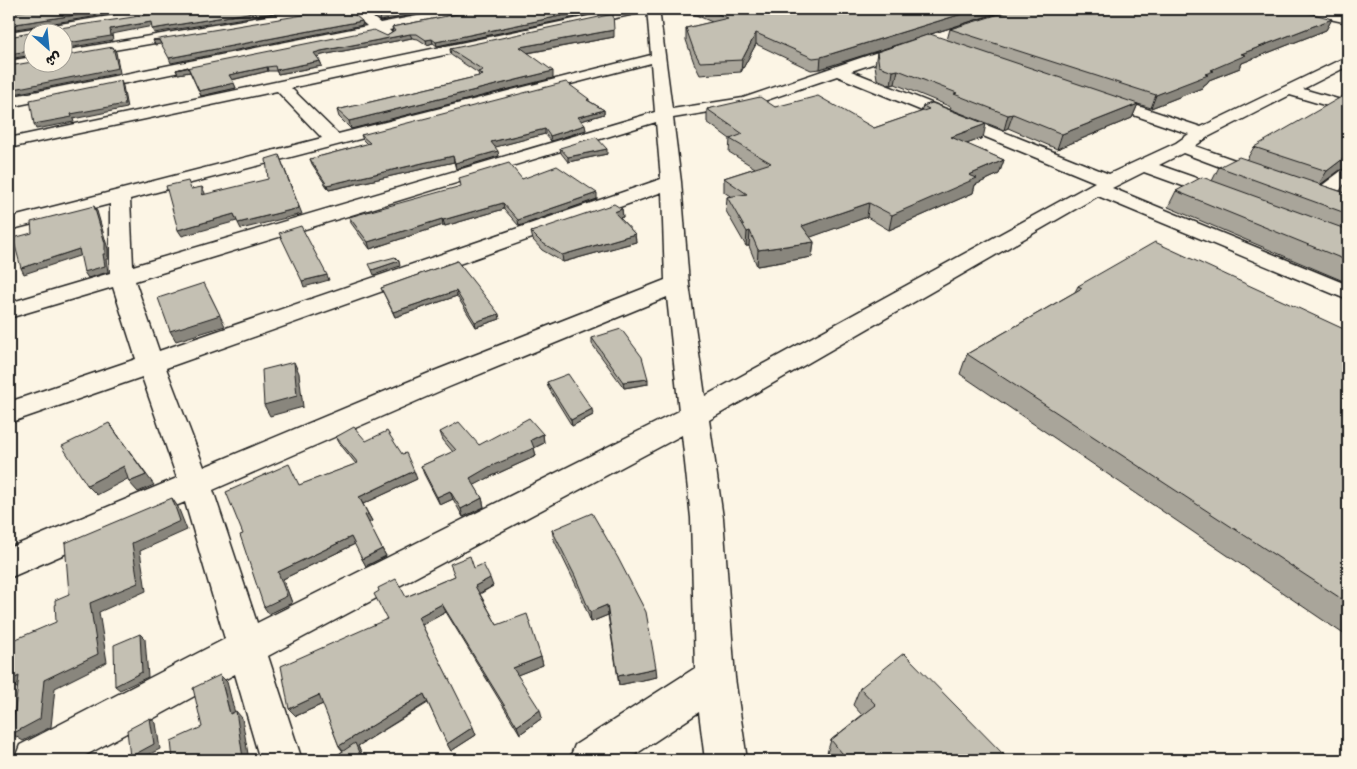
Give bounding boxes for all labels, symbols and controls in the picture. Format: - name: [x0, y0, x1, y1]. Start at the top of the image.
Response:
- north arrow: [22, 22, 72, 72]
- text: ش: [42, 47, 66, 73]

